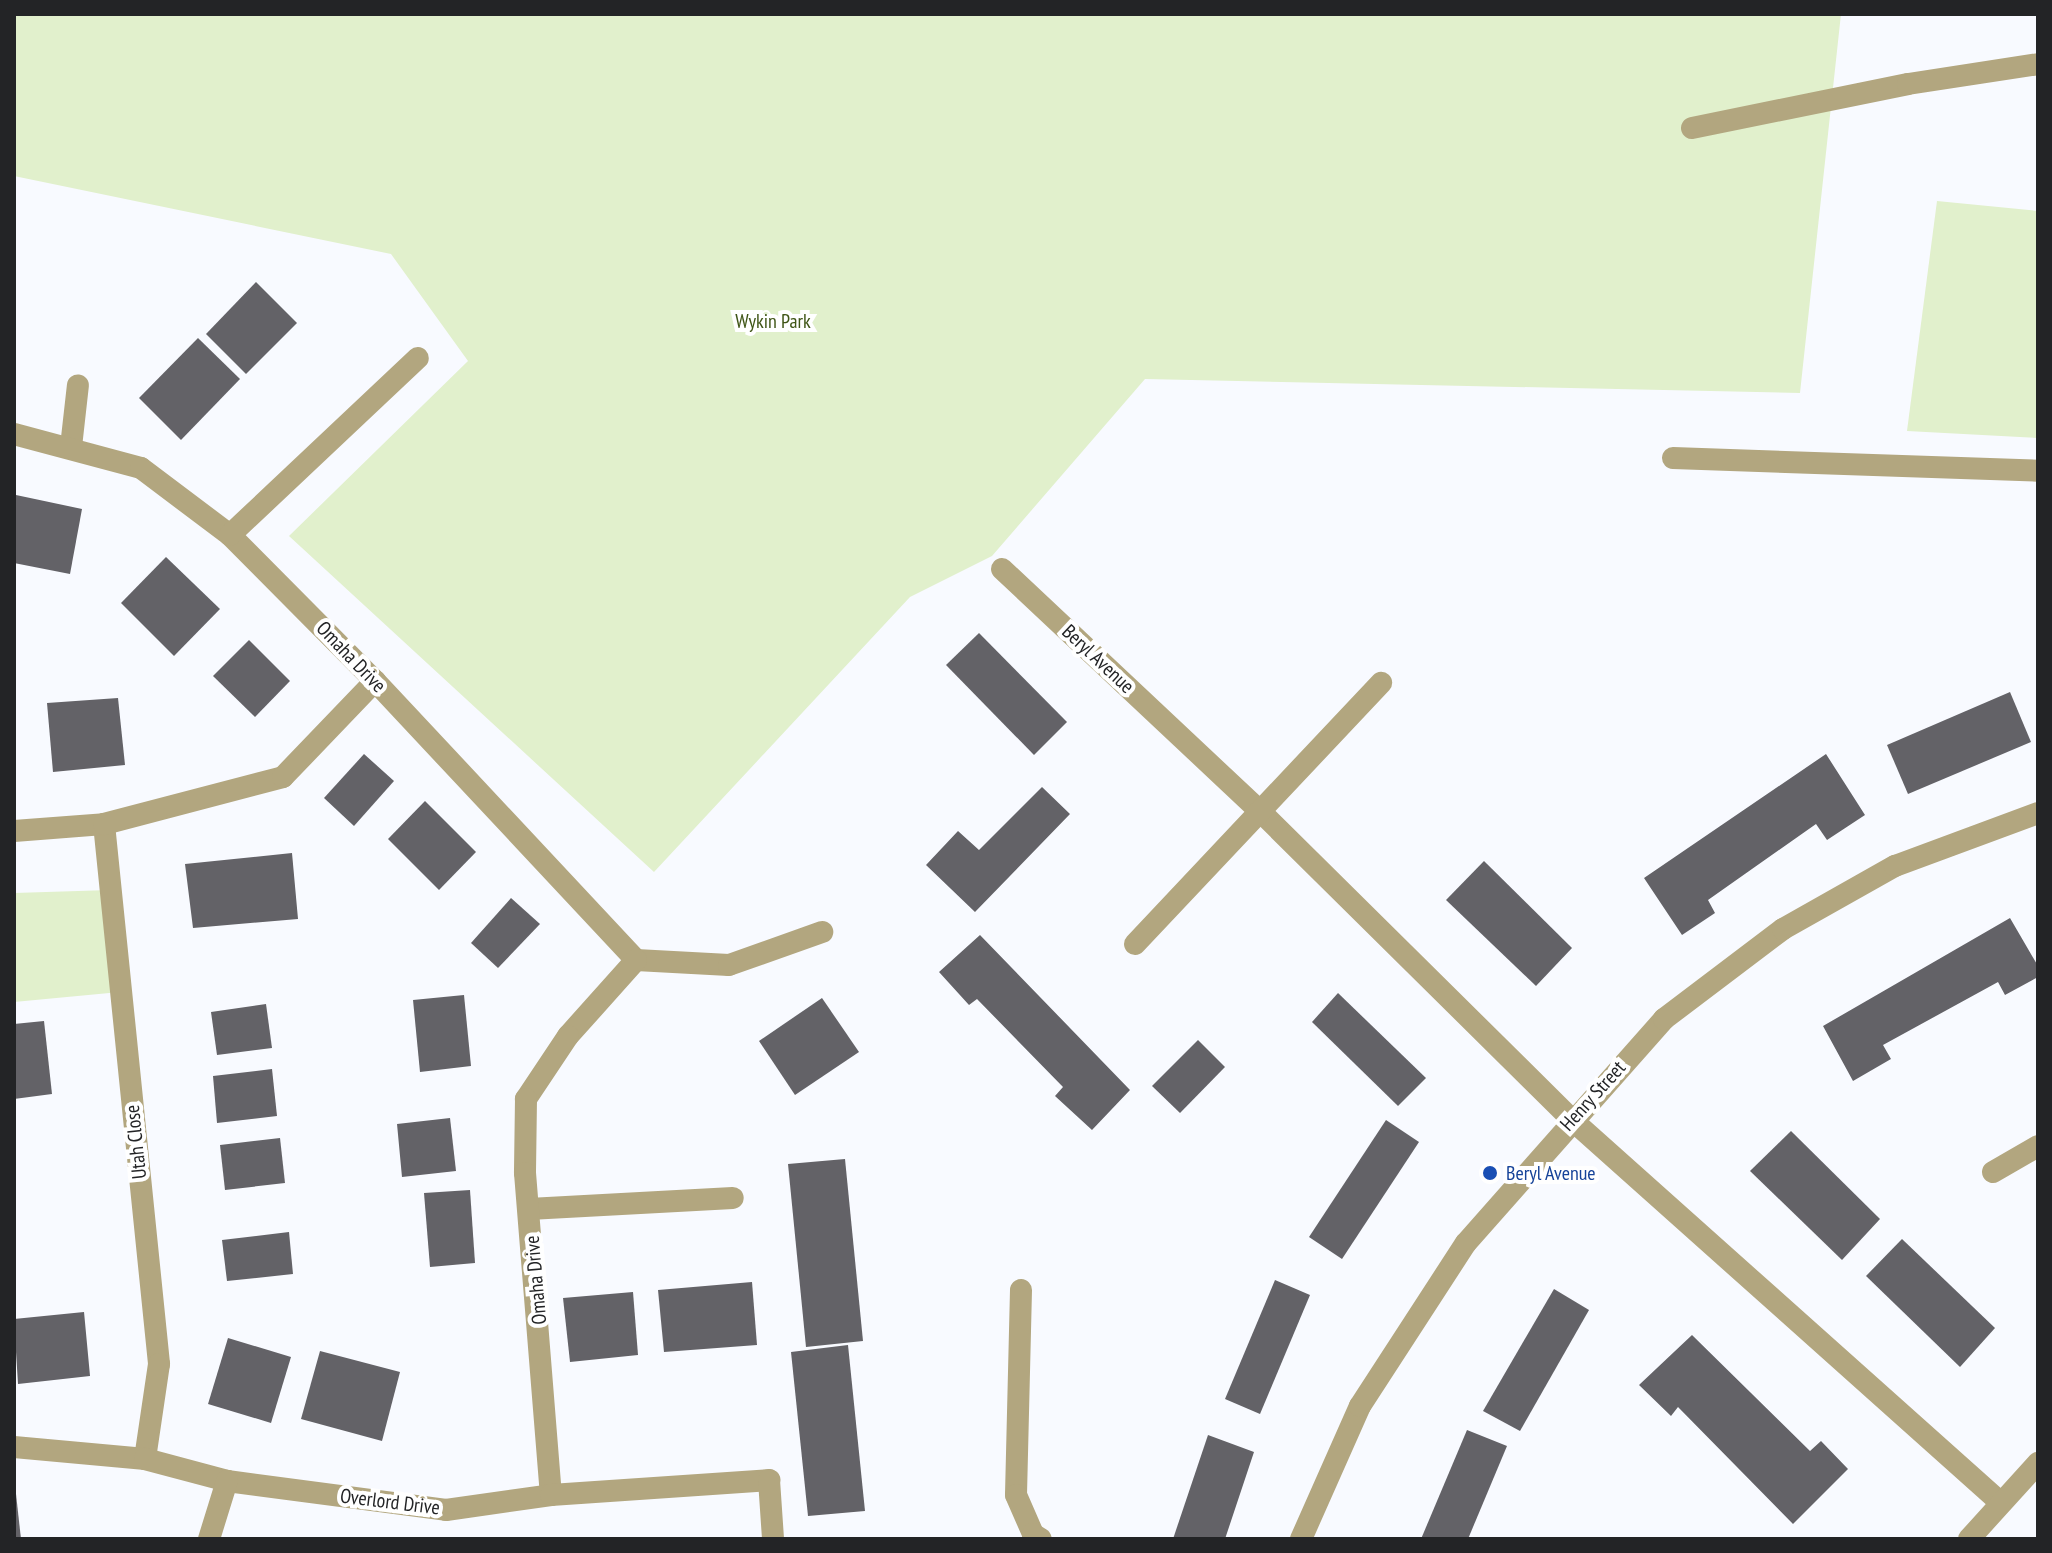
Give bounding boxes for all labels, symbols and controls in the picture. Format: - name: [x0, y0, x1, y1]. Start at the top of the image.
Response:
- park label: Wykin Park: [735, 309, 811, 333]
- street label: Omaha Drive: [311, 617, 391, 697]
- street label: Beryl Avenue: [1057, 619, 1139, 699]
- street label: Henry Street: [1555, 1056, 1631, 1136]
- street label: Utah Close: [120, 1104, 152, 1180]
- place label: Beryl Avenue: [1506, 1161, 1596, 1185]
- marker: Beryl Avenue: [1481, 1164, 1499, 1182]
- street label: Omaha Drive: [520, 1234, 552, 1326]
- street label: Overlord Drive: [339, 1484, 441, 1520]

